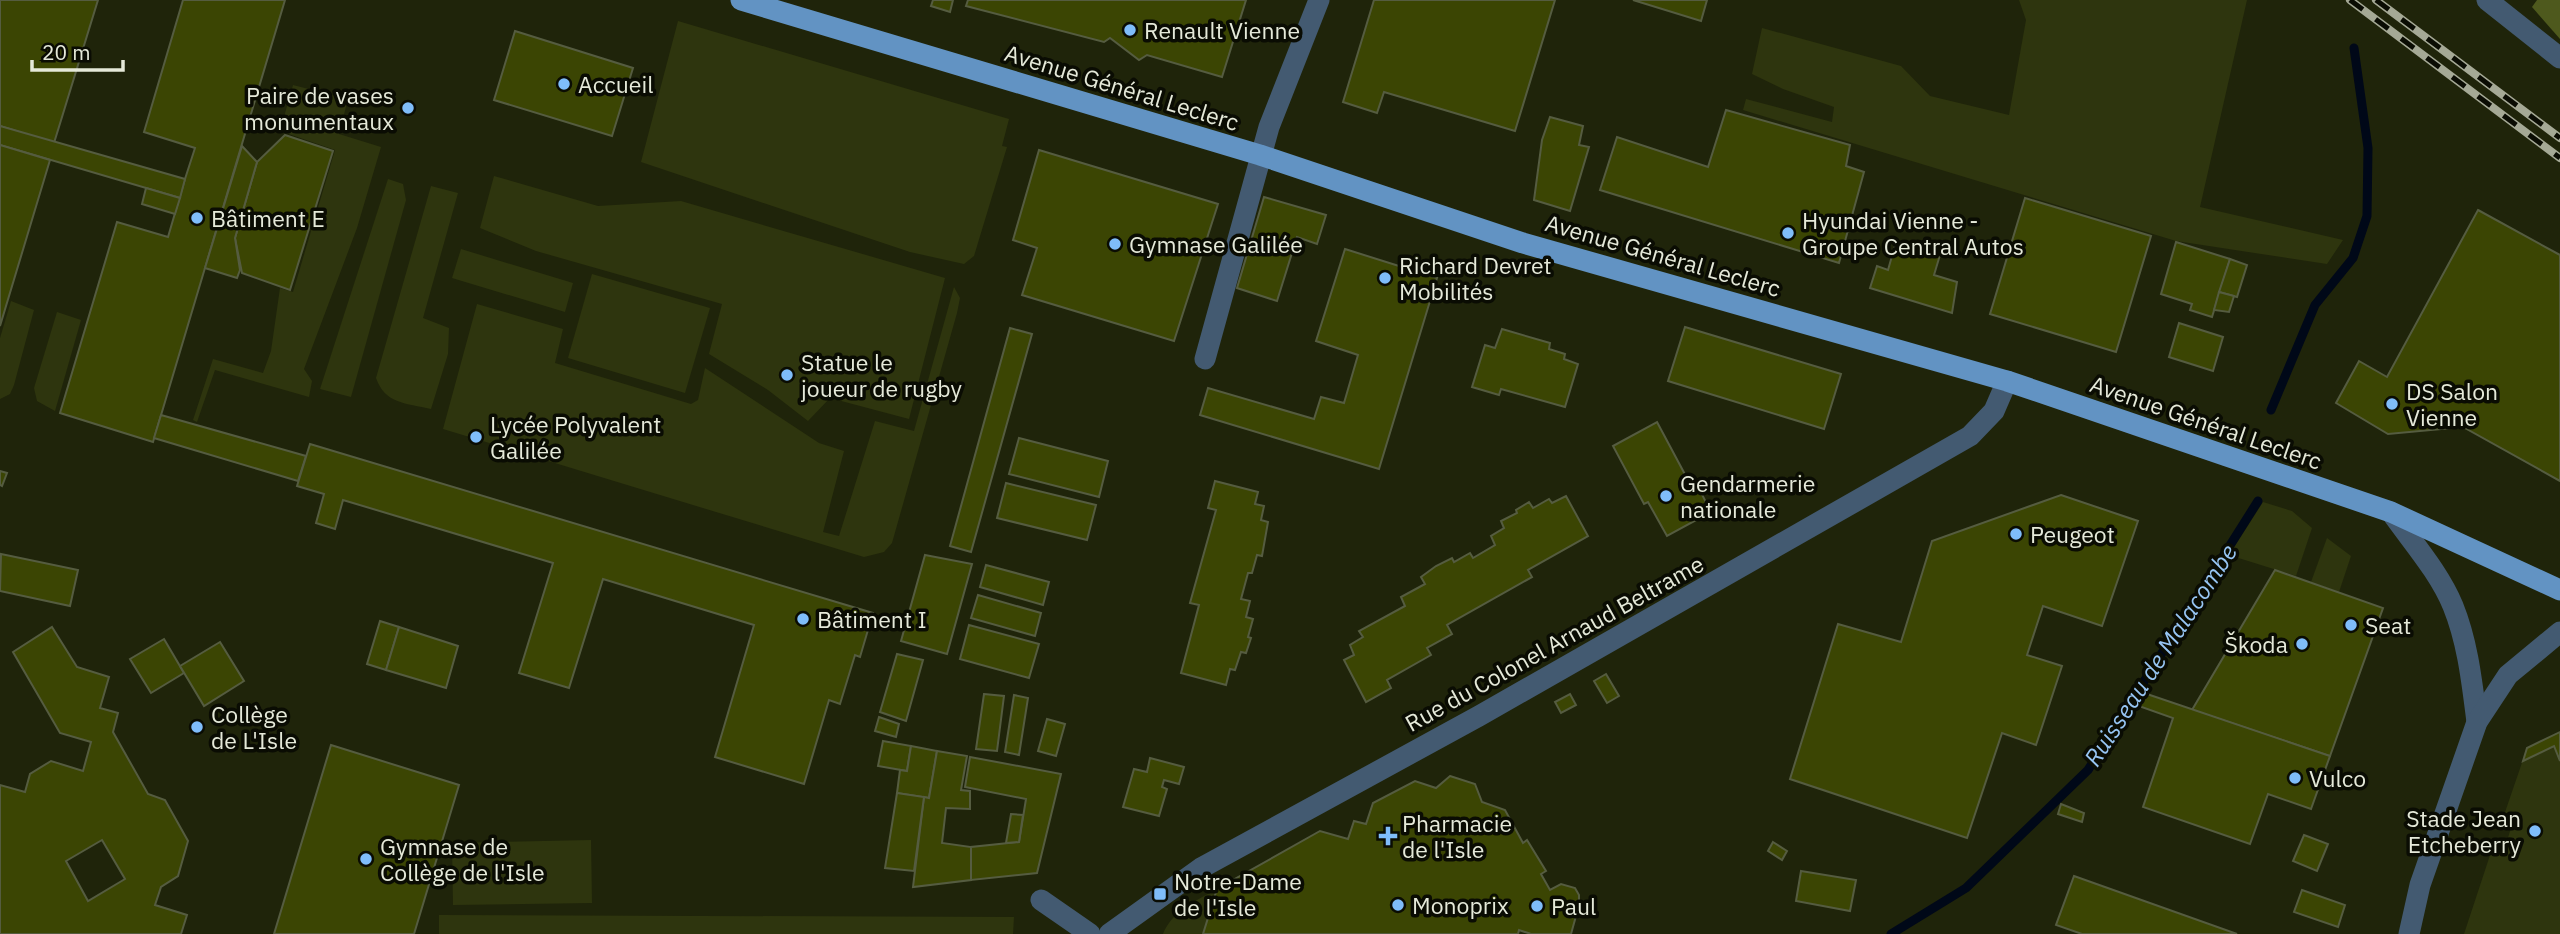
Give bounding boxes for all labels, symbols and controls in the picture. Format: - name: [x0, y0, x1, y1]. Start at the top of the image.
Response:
- place label: Renault Vienne: [1144, 15, 1300, 45]
- marker: Renault Vienne: [1122, 22, 1138, 38]
- scale bar: [32, 28, 122, 72]
- street label: Avenue Général Leclerc: [1001, 37, 1243, 137]
- text: 20 m: [42, 38, 91, 66]
- place label: Accueil: [578, 69, 653, 99]
- marker: Accueil: [556, 76, 572, 92]
- place label: Paire de vases monumentaux: [244, 80, 394, 136]
- marker: Paire de vases monumentaux: [400, 100, 416, 116]
- place label: Bâtiment E: [211, 203, 325, 233]
- place label: Hyundai Vienne - Groupe Central Autos: [1802, 205, 2024, 261]
- street label: Avenue Général Leclerc: [1542, 207, 1784, 303]
- marker: Bâtiment E: [189, 210, 205, 226]
- marker: Hyundai Vienne - Groupe Central Autos: [1780, 225, 1796, 241]
- place label: Gymnase Galilée: [1129, 229, 1303, 259]
- marker: Gymnase Galilée: [1107, 236, 1123, 252]
- place label: Richard Devret Mobilités: [1399, 250, 1552, 306]
- marker: Richard Devret Mobilités: [1377, 270, 1393, 286]
- place label: Statue le joueur de rugby: [801, 347, 963, 403]
- marker: Statue le joueur de rugby: [779, 367, 795, 383]
- street label: Avenue Général Leclerc: [2086, 368, 2326, 476]
- place label: DS Salon Vienne: [2406, 376, 2498, 432]
- marker: DS Salon Vienne: [2384, 396, 2400, 412]
- place label: Lycée Polyvalent Galilée: [490, 409, 661, 465]
- marker: Lycée Polyvalent Galilée: [468, 429, 484, 445]
- place label: Gendarmerie nationale: [1680, 468, 1815, 524]
- marker: Gendarmerie nationale: [1658, 488, 1674, 504]
- place label: Peugeot: [2030, 519, 2115, 549]
- marker: Peugeot: [2008, 526, 2024, 542]
- water label: Ruisseau de Malacombe: [2076, 538, 2244, 772]
- street label: Rue du Colonel Arnaud Beltrame: [1399, 548, 1709, 738]
- place label: Bâtiment I: [817, 604, 927, 634]
- place label: Seat: [2365, 610, 2411, 640]
- marker: Bâtiment I: [795, 611, 811, 627]
- marker: Seat: [2343, 617, 2359, 633]
- place label: Škoda: [2224, 629, 2288, 659]
- marker: Škoda: [2294, 636, 2310, 652]
- place label: Collège de L'Isle: [211, 699, 297, 755]
- marker: Collège de L'Isle: [189, 719, 205, 735]
- place label: Vulco: [2309, 763, 2366, 793]
- marker: Vulco: [2287, 770, 2303, 786]
- place label: Stade Jean Etcheberry: [2406, 803, 2522, 859]
- place label: Pharmacie de l'Isle: [1402, 808, 1512, 864]
- marker: Stade Jean Etcheberry: [2527, 823, 2543, 839]
- marker: Pharmacie de l'Isle: [1380, 828, 1396, 844]
- place label: Gymnase de Collège de l'Isle: [380, 831, 545, 887]
- marker: Gymnase de Collège de l'Isle: [358, 851, 374, 867]
- place label: Notre-Dame de l'Isle: [1174, 866, 1302, 922]
- marker: Notre-Dame de l'Isle: [1152, 886, 1168, 902]
- place label: Monoprix: [1412, 890, 1509, 920]
- place label: Paul: [1551, 891, 1596, 921]
- marker: Monoprix: [1390, 897, 1406, 913]
- marker: Paul: [1529, 898, 1545, 914]

